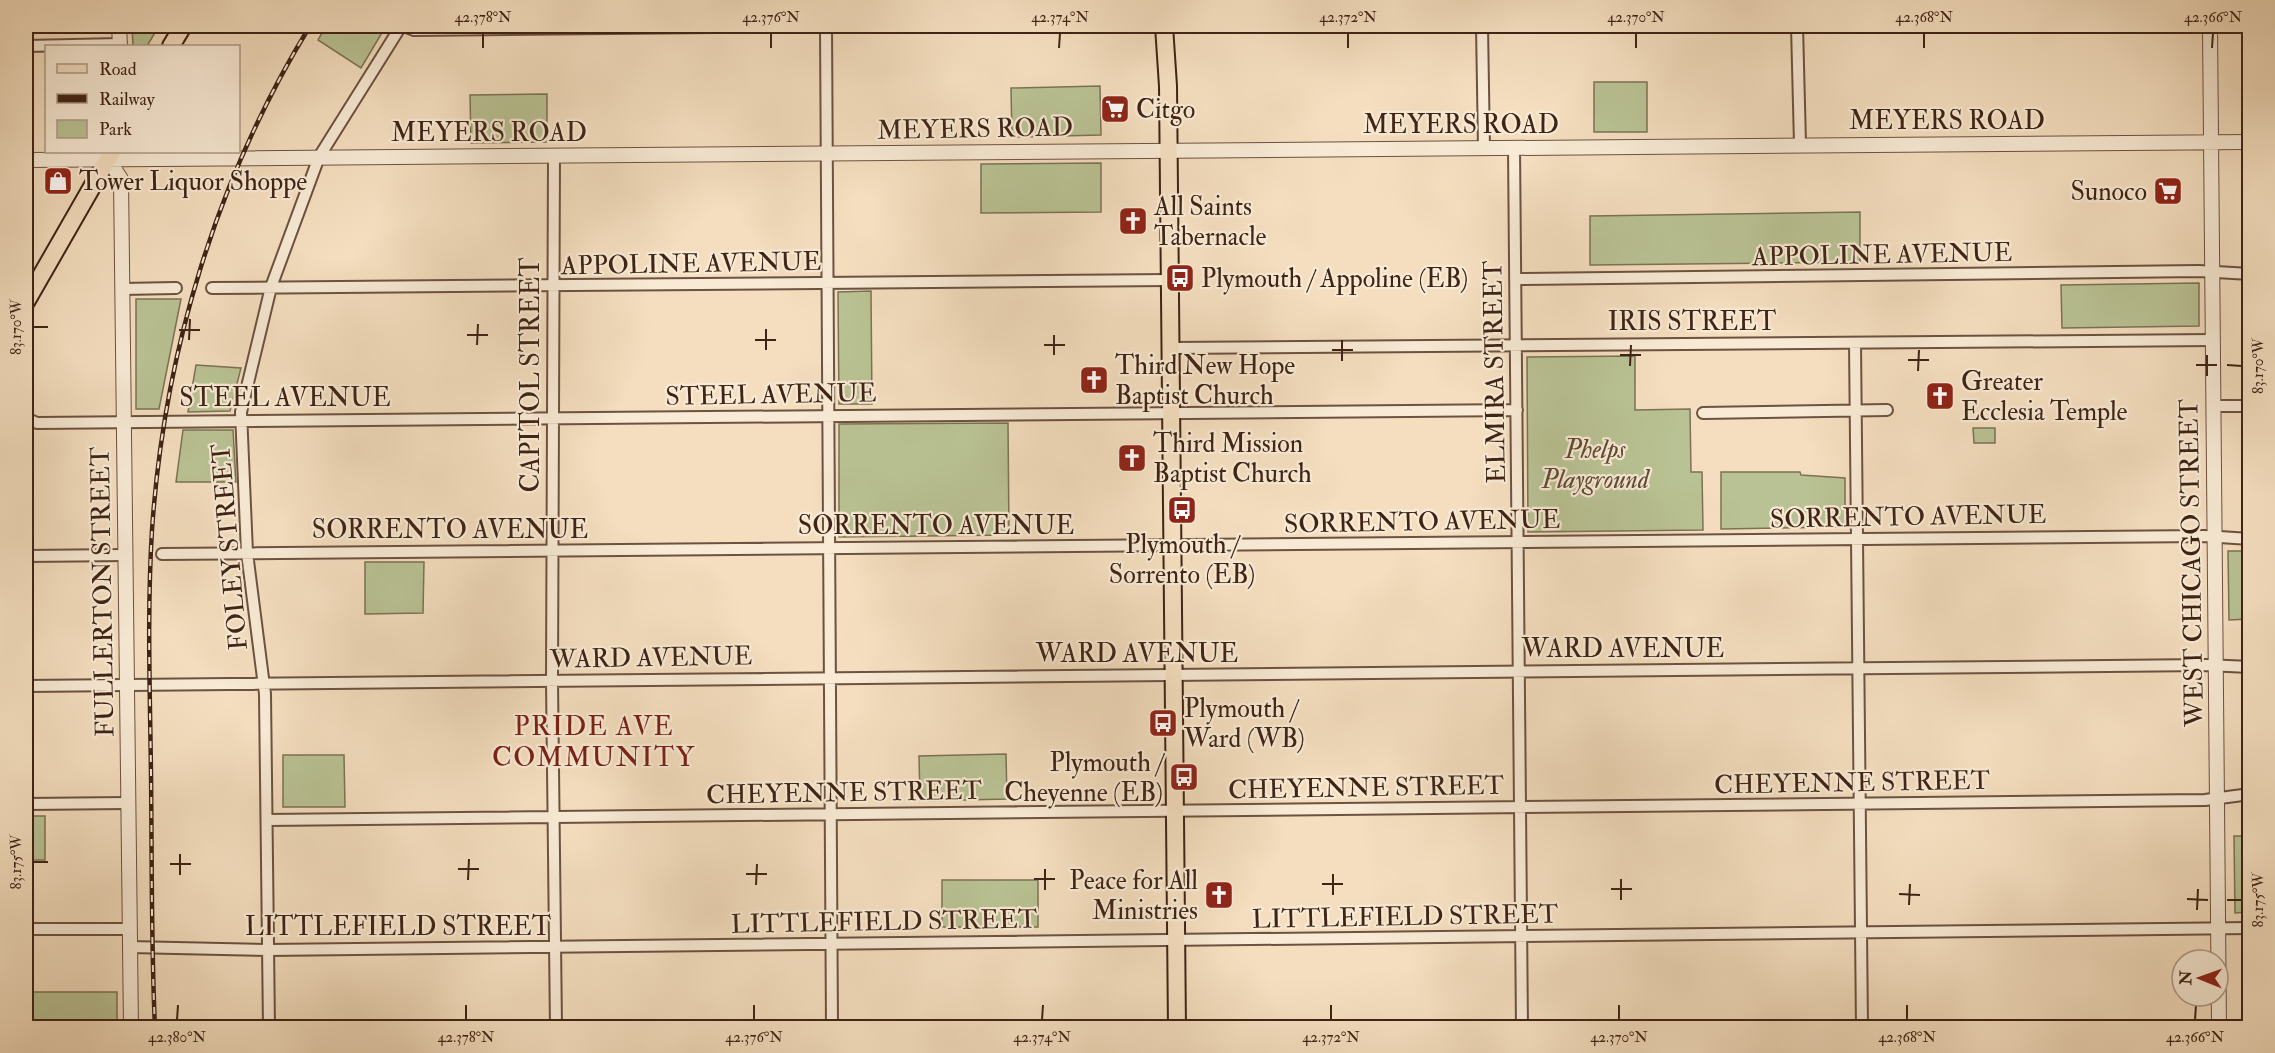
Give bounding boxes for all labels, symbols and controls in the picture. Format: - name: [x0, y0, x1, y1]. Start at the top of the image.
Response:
- text: 42.378°N: [454, 8, 512, 27]
- text: 42.376°N: [742, 8, 800, 27]
- text: 42.374°N: [1031, 8, 1089, 27]
- text: 42.372°N: [1319, 8, 1377, 27]
- text: 42.370°N: [1607, 8, 1665, 27]
- text: 42.368°N: [1895, 8, 1953, 27]
- text: 42.366°N: [2184, 8, 2243, 27]
- legend: [45, 45, 240, 153]
- text: Road: [99, 58, 137, 81]
- text: Railway: [99, 88, 156, 111]
- supermarket icon: Citgo: [1099, 93, 1131, 125]
- place label: Citgo: [1136, 94, 1195, 126]
- street label: MEYERS ROAD: [1849, 105, 2045, 137]
- street label: MEYERS ROAD: [1363, 109, 1559, 141]
- street label: MEYERS ROAD: [877, 111, 1073, 147]
- street label: MEYERS ROAD: [391, 117, 587, 149]
- text: Park: [99, 118, 132, 141]
- shop icon: Tower Liquor Shoppe: [42, 165, 74, 197]
- place label: Tower Liquor Shoppe: [79, 166, 307, 199]
- supermarket icon: Sunoco: [2152, 175, 2184, 207]
- place label: Sunoco: [2070, 176, 2147, 208]
- place label: All Saints Tabernacle: [1153, 191, 1267, 253]
- church icon: All Saints Tabernacle: [1117, 205, 1149, 237]
- street label: APPOLINE AVENUE: [1751, 237, 2013, 273]
- street label: APPOLINE AVENUE: [560, 246, 822, 282]
- street label: CAPITOL STREET: [515, 258, 547, 492]
- street label: ELMIRA STREET: [1477, 260, 1513, 484]
- bus stop icon: Plymouth / Appoline (EB): [1164, 262, 1196, 294]
- place label: Plymouth / Appoline (EB): [1201, 263, 1468, 296]
- text: 83.170°W: [7, 298, 26, 355]
- street label: IRIS STREET: [1608, 306, 1776, 338]
- text: 83.170°W: [2249, 337, 2268, 394]
- place label: Third New Hope Baptist Church: [1115, 350, 1295, 413]
- church icon: Third New Hope Baptist Church: [1078, 364, 1110, 396]
- place label: Greater Ecclesia Temple: [1961, 366, 2128, 429]
- street label: STEEL AVENUE: [665, 377, 877, 413]
- church icon: Greater Ecclesia Temple: [1924, 380, 1956, 412]
- street label: STEEL AVENUE: [179, 382, 391, 414]
- street label: WEST CHICAGO STREET: [2173, 399, 2211, 728]
- place label: Third Mission Baptist Church: [1153, 428, 1312, 491]
- park label: Phelps Playground: [1540, 434, 1651, 496]
- street label: FOLEY STREET: [205, 442, 255, 652]
- church icon: Third Mission Baptist Church: [1116, 442, 1148, 474]
- street label: FULLERTON STREET: [84, 446, 122, 737]
- bus stop icon: Plymouth / Sorrento (EB): [1166, 494, 1198, 526]
- street label: SORRENTO AVENUE: [1770, 499, 2047, 535]
- street label: SORRENTO AVENUE: [1284, 504, 1561, 540]
- street label: SORRENTO AVENUE: [798, 510, 1074, 542]
- street label: SORRENTO AVENUE: [312, 514, 588, 546]
- place label: Plymouth / Sorrento (EB): [1109, 529, 1255, 591]
- street label: WARD AVENUE: [1521, 633, 1724, 665]
- street label: WARD AVENUE: [1035, 638, 1238, 670]
- street label: WARD AVENUE: [548, 640, 753, 676]
- place label: Plymouth / Ward (WB): [1183, 693, 1305, 755]
- bus stop icon: Plymouth / Ward (WB): [1147, 707, 1179, 739]
- district label: PRIDE AVE COMMUNITY: [492, 710, 696, 774]
- place label: Plymouth / Cheyenne (EB): [1004, 747, 1165, 809]
- bus stop icon: Plymouth / Cheyenne (EB): [1168, 761, 1200, 793]
- street label: CHEYENNE STREET: [1714, 765, 1990, 801]
- street label: CHEYENNE STREET: [1228, 770, 1504, 806]
- street label: CHEYENNE STREET: [706, 775, 982, 811]
- text: 83.175°W: [7, 834, 26, 890]
- place label: Peace for All Ministries: [1069, 865, 1198, 927]
- text: 83.175°W: [2249, 872, 2268, 928]
- church icon: Peace for All Ministries: [1203, 879, 1235, 911]
- street label: LITTLEFIELD STREET: [1252, 898, 1558, 936]
- street label: LITTLEFIELD STREET: [731, 903, 1037, 941]
- street label: LITTLEFIELD STREET: [245, 911, 551, 943]
- north arrow: [2170, 948, 2230, 1008]
- text: N: [2176, 970, 2196, 986]
- text: 42.380°N: [148, 1028, 206, 1047]
- text: 42.378°N: [437, 1028, 495, 1047]
- text: 42.376°N: [725, 1028, 783, 1047]
- text: 42.374°N: [1013, 1028, 1071, 1047]
- text: 42.372°N: [1302, 1028, 1360, 1047]
- text: 42.370°N: [1590, 1028, 1648, 1047]
- text: 42.368°N: [1878, 1028, 1936, 1047]
- text: 42.366°N: [2166, 1028, 2225, 1047]

